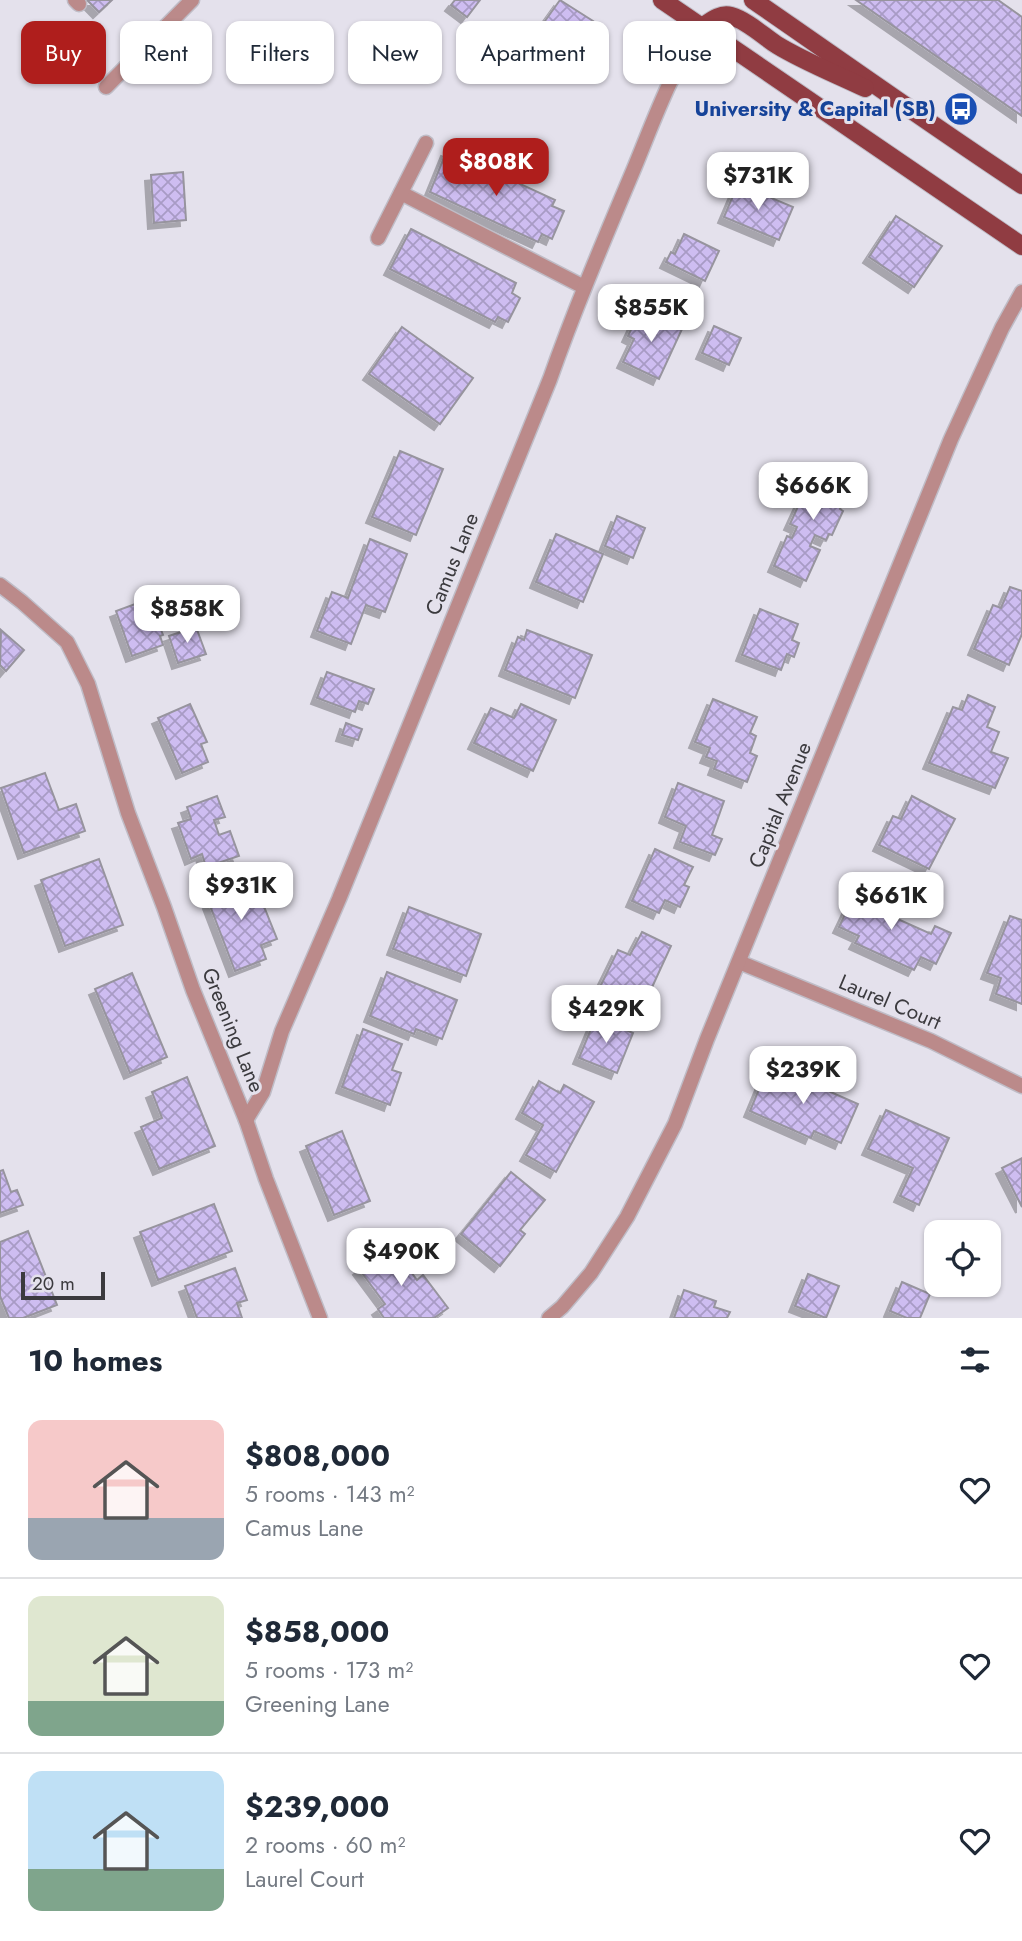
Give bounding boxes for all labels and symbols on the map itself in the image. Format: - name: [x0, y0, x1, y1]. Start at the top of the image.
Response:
- bus stop icon: University & Capital (SB): [942, 90, 980, 128]
- place label: University & Capital (SB): [694, 94, 936, 124]
- pin: $808K: [447, 138, 545, 198]
- pin: $731K: [709, 152, 807, 212]
- pin: $855K: [602, 284, 700, 344]
- pin: $666K: [764, 462, 862, 522]
- street label: Camus Lane: [418, 508, 486, 620]
- pin: $858K: [138, 586, 236, 645]
- street label: Capital Avenue: [741, 737, 819, 873]
- pin: $931K: [192, 862, 290, 922]
- pin: $661K: [842, 872, 940, 932]
- street label: Greening Lane: [194, 963, 272, 1097]
- street label: Laurel Court: [834, 967, 946, 1037]
- pin: $429K: [557, 986, 655, 1045]
- pin: $239K: [754, 1046, 852, 1106]
- pin: $490K: [352, 1228, 450, 1288]
- scale bar: [21, 1269, 105, 1301]

